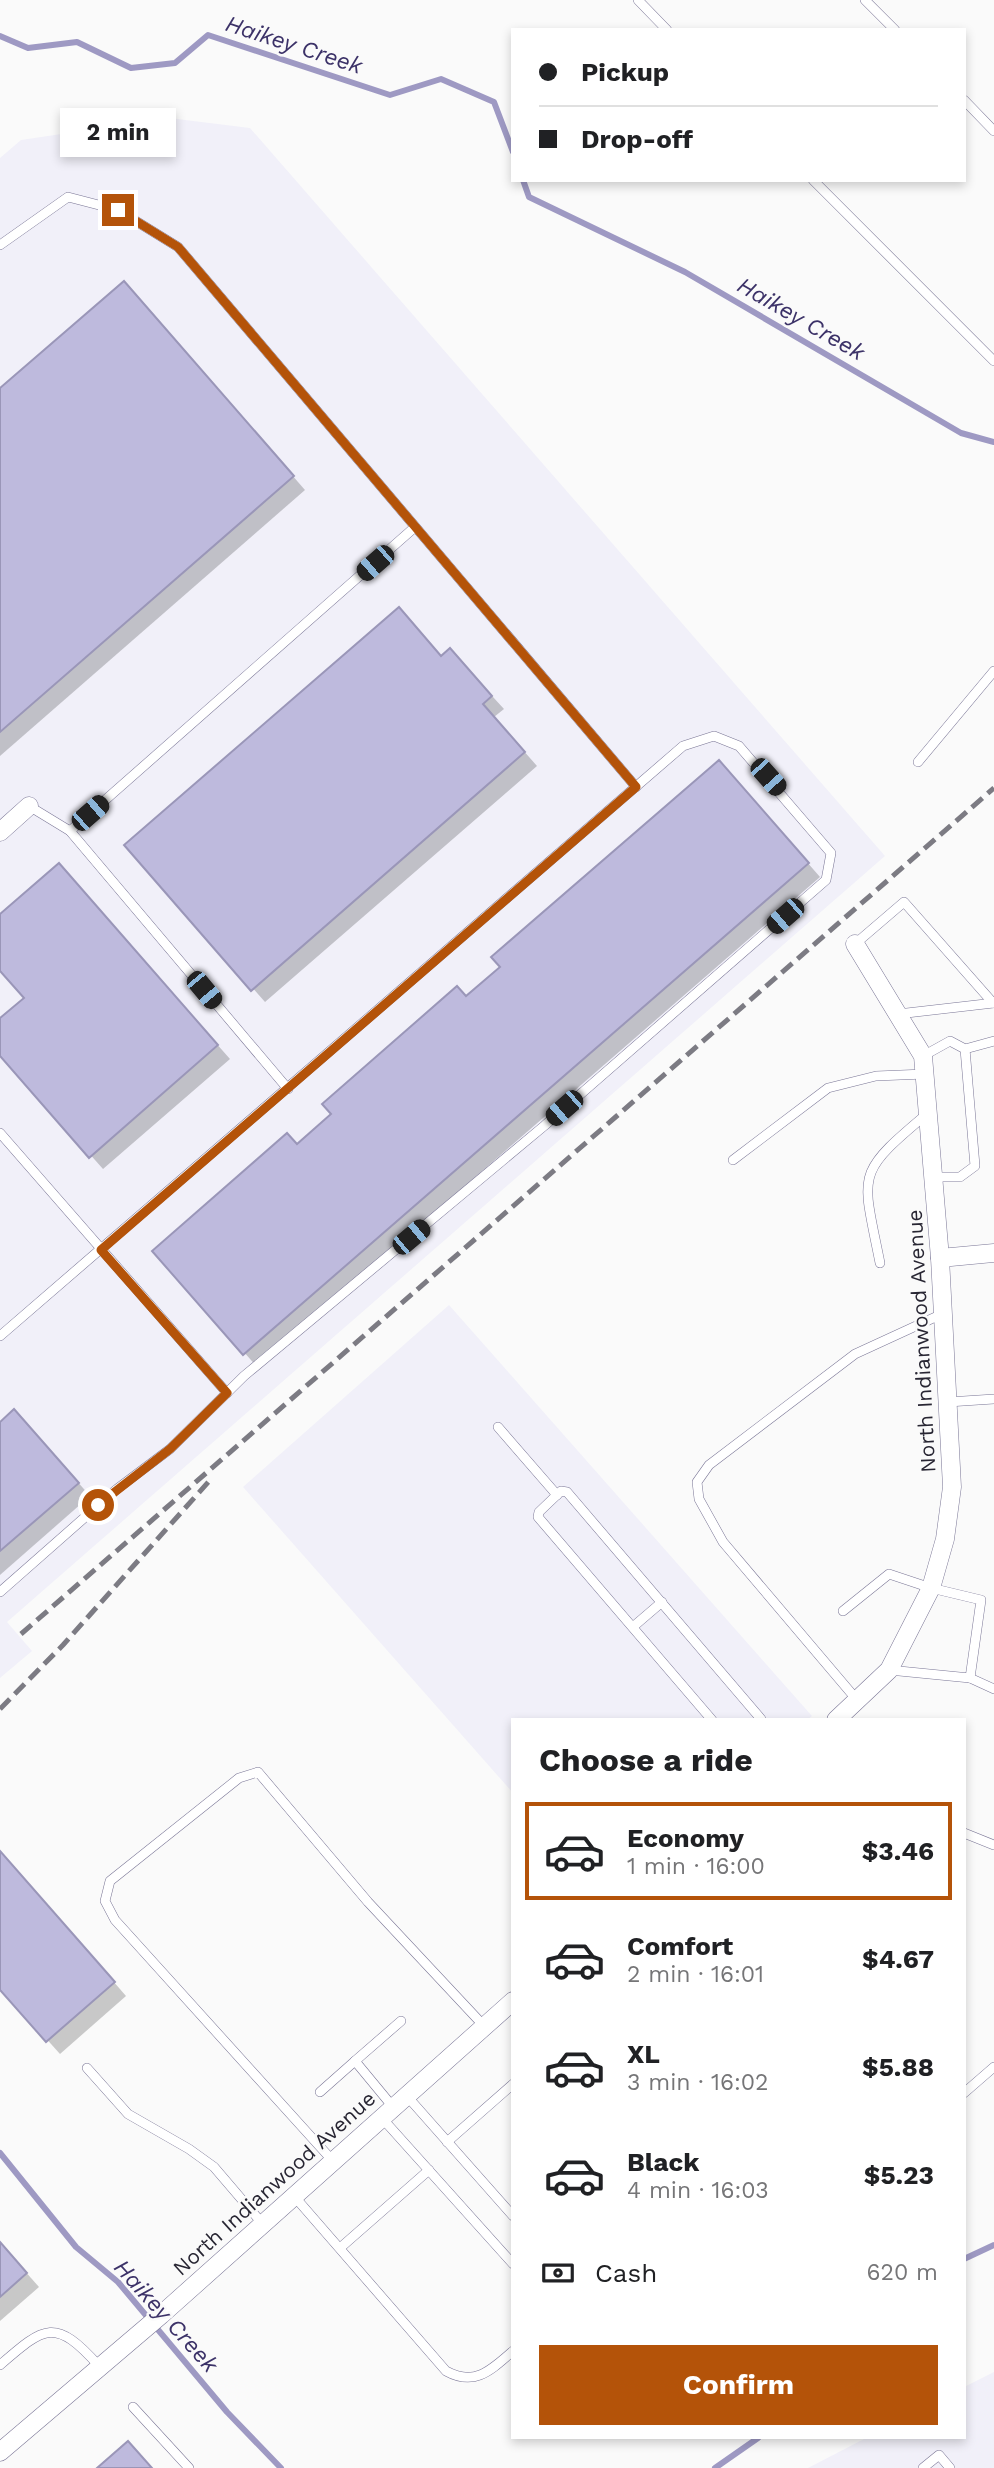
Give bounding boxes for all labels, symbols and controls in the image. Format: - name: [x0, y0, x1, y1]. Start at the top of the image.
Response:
- water label: Haikey Creek: [222, 10, 367, 80]
- text: Pickup: [581, 57, 669, 87]
- callout: 2 min: [60, 108, 176, 158]
- text: 2 min: [87, 119, 149, 146]
- text: Drop-off: [581, 124, 693, 154]
- route end: [102, 194, 134, 226]
- water label: Haikey Creek: [733, 272, 871, 367]
- car: [353, 541, 398, 585]
- car: [747, 754, 790, 800]
- car: [68, 791, 113, 835]
- car: [763, 894, 808, 938]
- car: [183, 967, 226, 1013]
- car: [542, 1086, 587, 1130]
- street label: North Indianwood Avenue: [902, 1209, 940, 1473]
- car: [389, 1215, 434, 1259]
- route start: [82, 1489, 114, 1521]
- text: Choose a ride: [539, 1741, 753, 1779]
- icon: car: [543, 1820, 606, 1883]
- text: Economy: [627, 1823, 744, 1853]
- text: $3.46: [862, 1836, 934, 1866]
- text: 1 min · 16:00: [627, 1853, 765, 1880]
- icon: car: [543, 1928, 606, 1991]
- text: Comfort: [627, 1931, 733, 1961]
- text: $4.67: [862, 1944, 934, 1974]
- text: 2 min · 16:01: [627, 1961, 764, 1988]
- icon: car: [543, 2036, 606, 2099]
- text: XL: [627, 2039, 660, 2069]
- text: $5.88: [862, 2052, 934, 2082]
- text: 3 min · 16:02: [627, 2069, 768, 2096]
- street label: North Indianwood Avenue: [168, 2086, 380, 2280]
- icon: car: [543, 2144, 606, 2207]
- text: Black: [627, 2147, 699, 2177]
- text: $5.23: [864, 2160, 934, 2190]
- text: 4 min · 16:03: [627, 2177, 769, 2204]
- water label: Haikey Creek: [108, 2254, 225, 2379]
- icon: cash: [539, 2254, 577, 2292]
- text: Cash: [595, 2258, 657, 2288]
- text: 620 m: [867, 2259, 938, 2286]
- button: Confirm: [539, 2345, 938, 2425]

